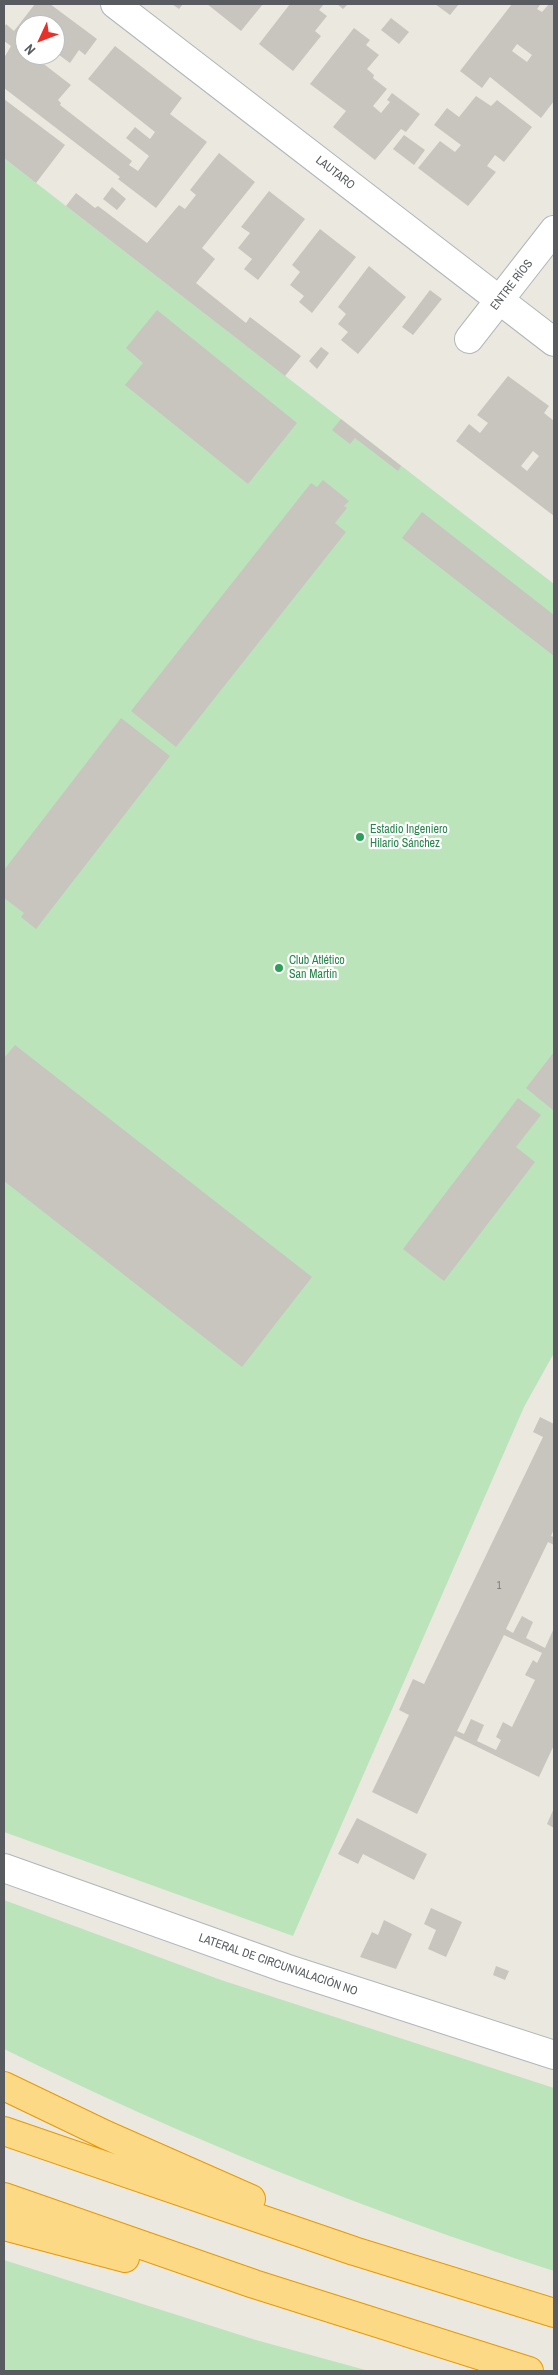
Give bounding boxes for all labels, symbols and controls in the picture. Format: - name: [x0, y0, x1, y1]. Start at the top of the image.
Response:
- north arrow: [15, 15, 65, 65]
- text: N: [20, 40, 39, 59]
- street label: LAUTARO: [313, 153, 357, 193]
- street label: ENTRE RÍOS: [488, 257, 536, 313]
- place label: Estadio Ingeniero Hilario Sánchez: [370, 823, 448, 851]
- marker: Estadio Ingeniero Hilario Sánchez: [354, 831, 366, 843]
- place label: Club Atlético San Martín: [289, 954, 345, 982]
- marker: Club Atlético San Martín: [273, 962, 285, 974]
- house number: 1: [497, 1580, 501, 1592]
- street label: LATERAL DE CIRCUNVALACIÓN NO: [197, 1931, 359, 1999]

